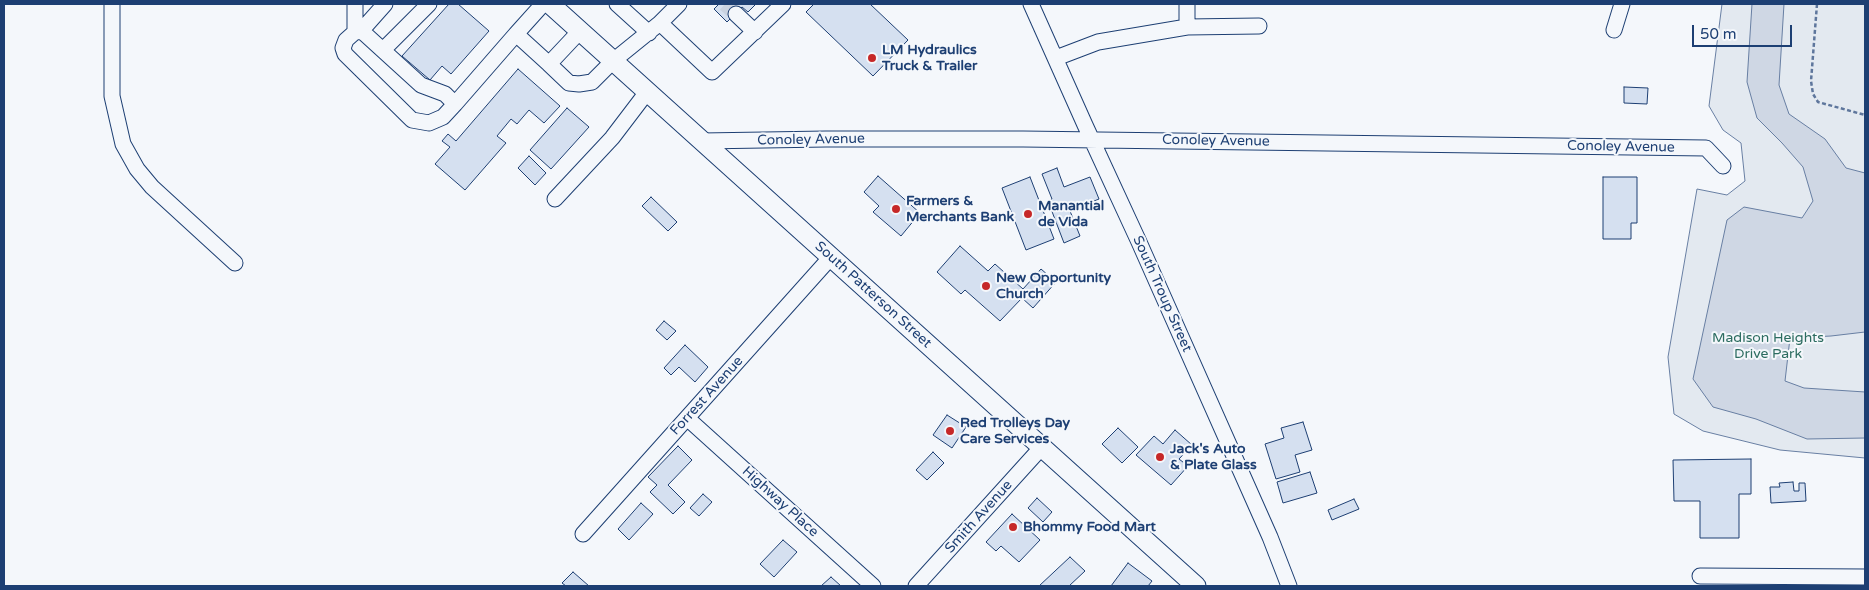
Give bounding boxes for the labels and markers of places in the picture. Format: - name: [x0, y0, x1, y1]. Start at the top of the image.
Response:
- place label: LM Hydraulics Truck & Trailer: [882, 42, 977, 74]
- marker: LM Hydraulics Truck & Trailer: [866, 52, 878, 64]
- place label: Farmers & Merchants Bank: [906, 193, 1014, 226]
- place label: Manantial de Vida: [1038, 198, 1104, 230]
- marker: Farmers & Merchants Bank: [890, 203, 902, 215]
- marker: Manantial de Vida: [1022, 208, 1034, 220]
- place label: New Opportunity Church: [996, 270, 1111, 302]
- marker: New Opportunity Church: [980, 280, 992, 292]
- place label: Red Trolleys Day Care Services: [960, 415, 1070, 448]
- marker: Red Trolleys Day Care Services: [944, 425, 956, 437]
- place label: Jack's Auto & Plate Glass: [1170, 441, 1257, 474]
- marker: Jack's Auto & Plate Glass: [1154, 451, 1166, 463]
- place label: Bhommy Food Mart: [1023, 519, 1156, 535]
- marker: Bhommy Food Mart: [1007, 521, 1019, 533]

